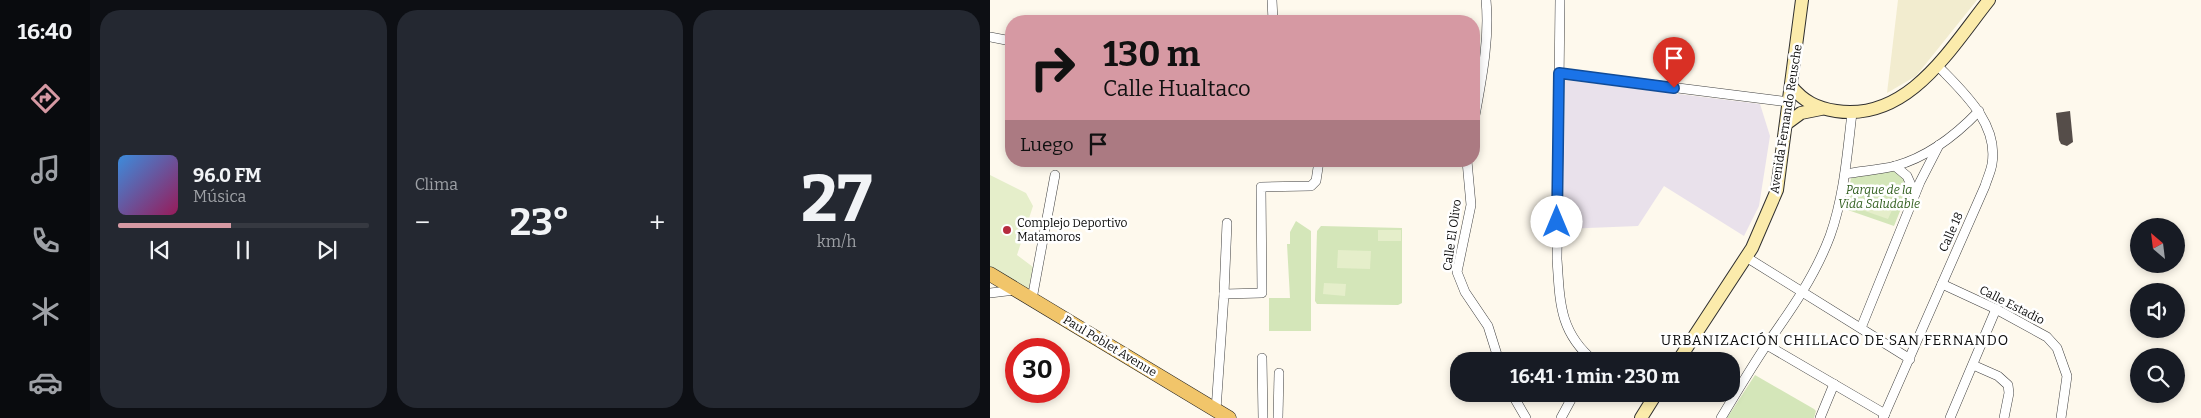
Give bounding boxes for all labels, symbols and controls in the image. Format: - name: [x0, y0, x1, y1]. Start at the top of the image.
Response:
- text: 16:40: [17, 18, 73, 45]
- text: 130 m: [1103, 33, 1200, 75]
- icon: right: [1020, 35, 1085, 100]
- pin: [1653, 37, 1695, 88]
- street label: Avenida Fernando Reusche: [1767, 43, 1805, 195]
- icon: arrive: [1660, 44, 1688, 72]
- text: Calle Hualtaco: [1103, 75, 1251, 102]
- icon: directions: [28, 81, 63, 116]
- icon: arrive: [1084, 130, 1112, 158]
- text: Luego: [1020, 133, 1074, 156]
- icon: music: [28, 152, 63, 187]
- text: 27: [801, 160, 872, 238]
- text: 96.0 FM: [193, 164, 261, 187]
- text: Clima: [415, 175, 458, 194]
- park label: Parque de la Vida Saludable: [1838, 183, 1920, 211]
- text: Música: [193, 187, 246, 206]
- position arrow: [1530, 195, 1582, 247]
- street label: Calle El Olivo: [1440, 198, 1464, 272]
- text: 23°: [510, 199, 570, 245]
- text: −: [415, 206, 430, 239]
- text: +: [649, 206, 665, 239]
- street label: Calle 18: [1936, 210, 1966, 254]
- place label: Complejo Deportivo Matamoros: [1017, 216, 1128, 244]
- north arrow: [2130, 218, 2185, 272]
- map controls: [2130, 218, 2185, 403]
- icon: phone: [28, 223, 63, 258]
- marker: Complejo Deportivo Matamoros: [1001, 224, 1013, 236]
- text: km/h: [817, 232, 856, 251]
- icon: previous: [146, 236, 174, 264]
- icon: pause: [229, 236, 257, 264]
- icon: next: [313, 236, 341, 264]
- street label: Calle Estadio: [1977, 283, 2047, 327]
- button: sound: [2130, 283, 2185, 338]
- icon: climate: [28, 294, 63, 329]
- street label: Paul Poblet Avenue: [1061, 313, 1159, 379]
- district label: URBANIZACIÓN CHILLACO DE SAN FERNANDO: [1661, 331, 2009, 349]
- speed limit sign: 30: [1005, 338, 1070, 403]
- button: search: [2130, 348, 2185, 403]
- icon: car: [28, 365, 63, 400]
- text: 16:41 · 1 min · 230 m: [1510, 365, 1680, 388]

